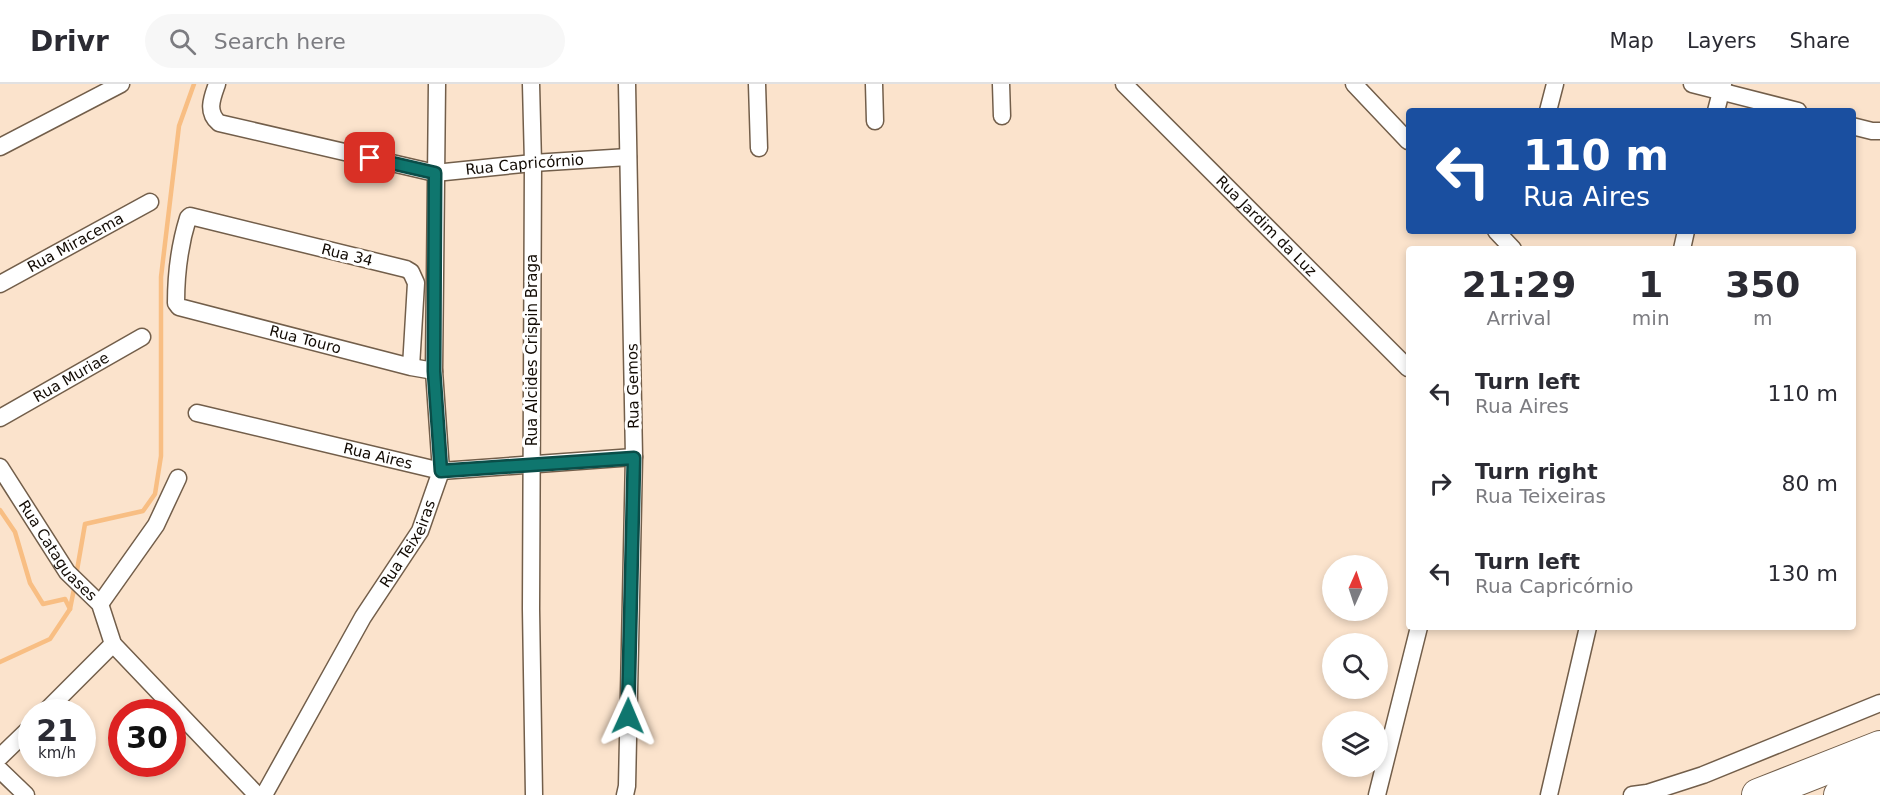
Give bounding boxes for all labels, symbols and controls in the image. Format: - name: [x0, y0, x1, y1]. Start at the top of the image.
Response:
- search box: [145, 14, 565, 68]
- text: Drivr: [30, 25, 109, 58]
- icon: search: [166, 25, 199, 58]
- text: Search here: [214, 29, 346, 54]
- text: Map: [1610, 29, 1654, 53]
- text: Layers: [1687, 29, 1756, 53]
- text: Share: [1789, 29, 1850, 53]
- text: 110 m: [1523, 131, 1669, 180]
- pin: [344, 132, 395, 183]
- icon: left: [1424, 132, 1502, 210]
- icon: arrive: [353, 141, 386, 174]
- street label: Rua Capricórnio: [464, 151, 585, 179]
- street label: Rua Jardim da Luz: [1212, 172, 1320, 280]
- text: Rua Aires: [1523, 181, 1650, 212]
- street label: Rua Miracema: [24, 209, 127, 276]
- street label: Rua 34: [319, 240, 375, 270]
- street label: Rua Alcides Crispin Braga: [523, 254, 541, 446]
- text: 21:29: [1462, 264, 1576, 305]
- text: 1: [1638, 264, 1663, 305]
- text: 350: [1725, 264, 1800, 305]
- text: Arrival: [1486, 306, 1551, 330]
- text: min: [1632, 306, 1670, 330]
- text: m: [1753, 306, 1773, 330]
- street label: Rua Touro: [267, 322, 343, 358]
- street label: Rua Gemos: [623, 343, 643, 429]
- street label: Rua Muriae: [30, 349, 112, 406]
- text: Turn left: [1475, 369, 1580, 394]
- icon: left: [1424, 377, 1457, 410]
- text: 110 m: [1768, 381, 1838, 406]
- text: Rua Aires: [1475, 394, 1569, 418]
- street label: Rua Aires: [342, 439, 415, 473]
- text: Turn right: [1475, 459, 1598, 484]
- icon: right: [1424, 467, 1457, 500]
- text: 80 m: [1782, 471, 1838, 496]
- text: Rua Teixeiras: [1475, 484, 1606, 508]
- street label: Rua Cataguases: [15, 497, 101, 605]
- street label: Rua Teixeiras: [376, 497, 439, 591]
- text: Turn left: [1475, 549, 1580, 574]
- north arrow: [1322, 555, 1388, 621]
- map controls: [1322, 555, 1388, 777]
- icon: left: [1424, 557, 1457, 590]
- text: 130 m: [1768, 561, 1838, 586]
- text: Rua Capricórnio: [1475, 574, 1634, 598]
- button: search: [1322, 633, 1388, 699]
- position arrow: [596, 684, 660, 748]
- speed limit sign: 30: [108, 699, 186, 777]
- button: layers: [1322, 711, 1388, 777]
- text: 21: [36, 713, 78, 748]
- text: km/h: [38, 744, 76, 762]

